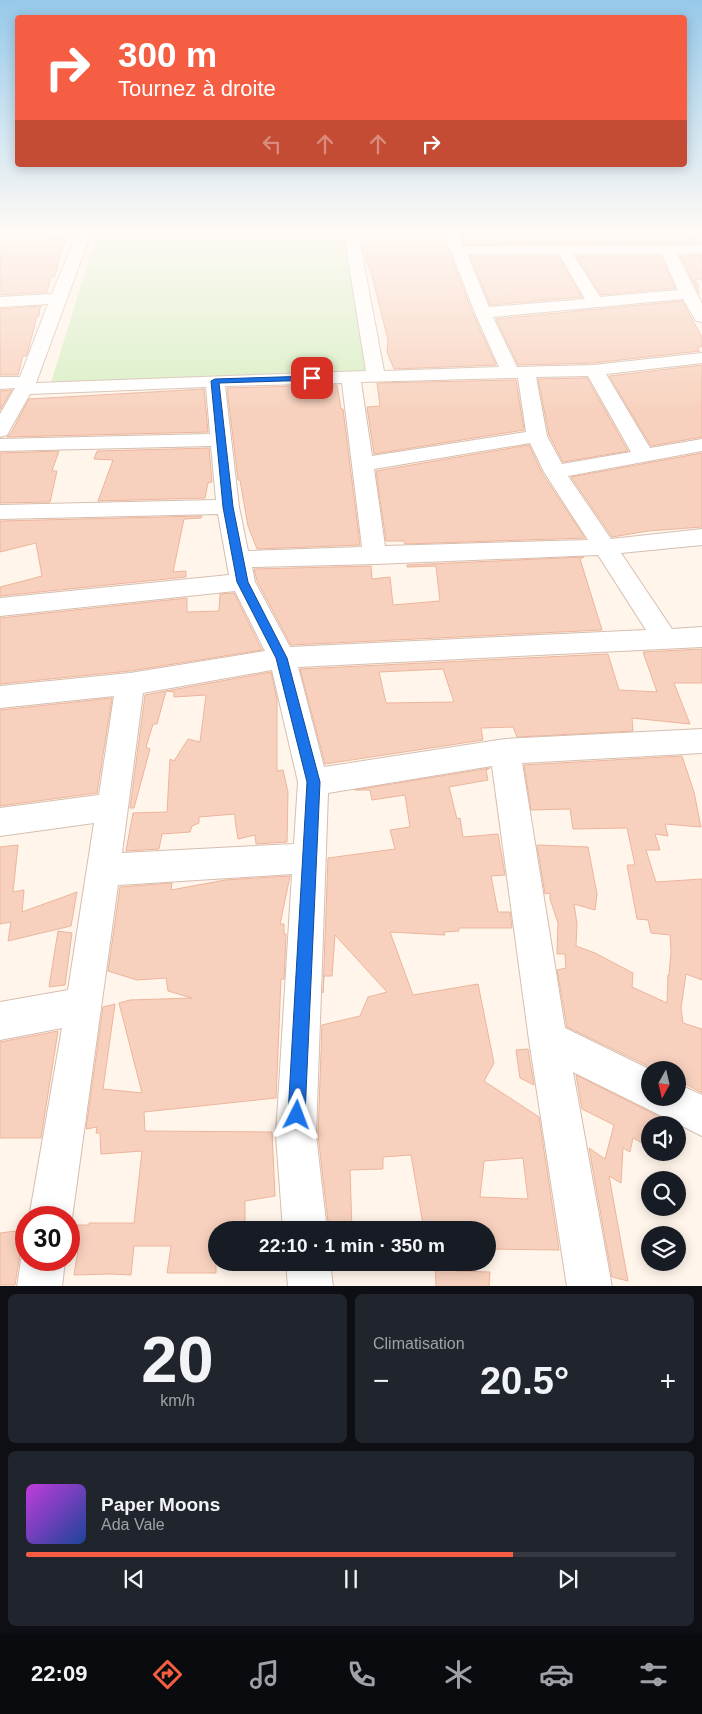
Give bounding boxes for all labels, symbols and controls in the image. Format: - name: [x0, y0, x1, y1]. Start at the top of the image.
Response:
- icon: right: [35, 35, 100, 100]
- text: 300 m: [118, 35, 217, 74]
- text: Tournez à droite: [118, 76, 276, 101]
- icon: left: [258, 130, 286, 158]
- icon: ahead: [311, 130, 339, 158]
- icon: ahead: [364, 130, 392, 158]
- icon: right: [417, 130, 445, 158]
- pin: [291, 357, 333, 399]
- icon: arrive: [298, 364, 326, 392]
- north arrow: [641, 1061, 686, 1106]
- map controls: [641, 1061, 686, 1271]
- position arrow: [270, 1088, 322, 1140]
- button: sound: [641, 1116, 686, 1161]
- button: search: [641, 1171, 686, 1216]
- speed limit sign: 30: [15, 1206, 80, 1271]
- button: layers: [641, 1226, 686, 1271]
- text: 22:10 · 1 min · 350 m: [259, 1235, 445, 1256]
- text: 20: [141, 1323, 214, 1396]
- text: Climatisation: [373, 1335, 465, 1352]
- text: 20.5°: [480, 1360, 569, 1402]
- text: −: [373, 1365, 389, 1396]
- text: +: [660, 1365, 676, 1396]
- text: km/h: [160, 1392, 195, 1409]
- text: Paper Moons: [101, 1494, 220, 1515]
- text: Ada Vale: [101, 1516, 165, 1533]
- icon: previous: [120, 1565, 148, 1593]
- icon: pause: [337, 1565, 365, 1593]
- icon: next: [554, 1565, 582, 1593]
- icon: directions: [150, 1657, 185, 1692]
- icon: music: [247, 1657, 282, 1692]
- icon: phone: [344, 1657, 379, 1692]
- icon: climate: [441, 1657, 476, 1692]
- icon: car: [539, 1657, 574, 1692]
- icon: filters: [636, 1657, 671, 1692]
- text: 22:09: [31, 1661, 87, 1686]

